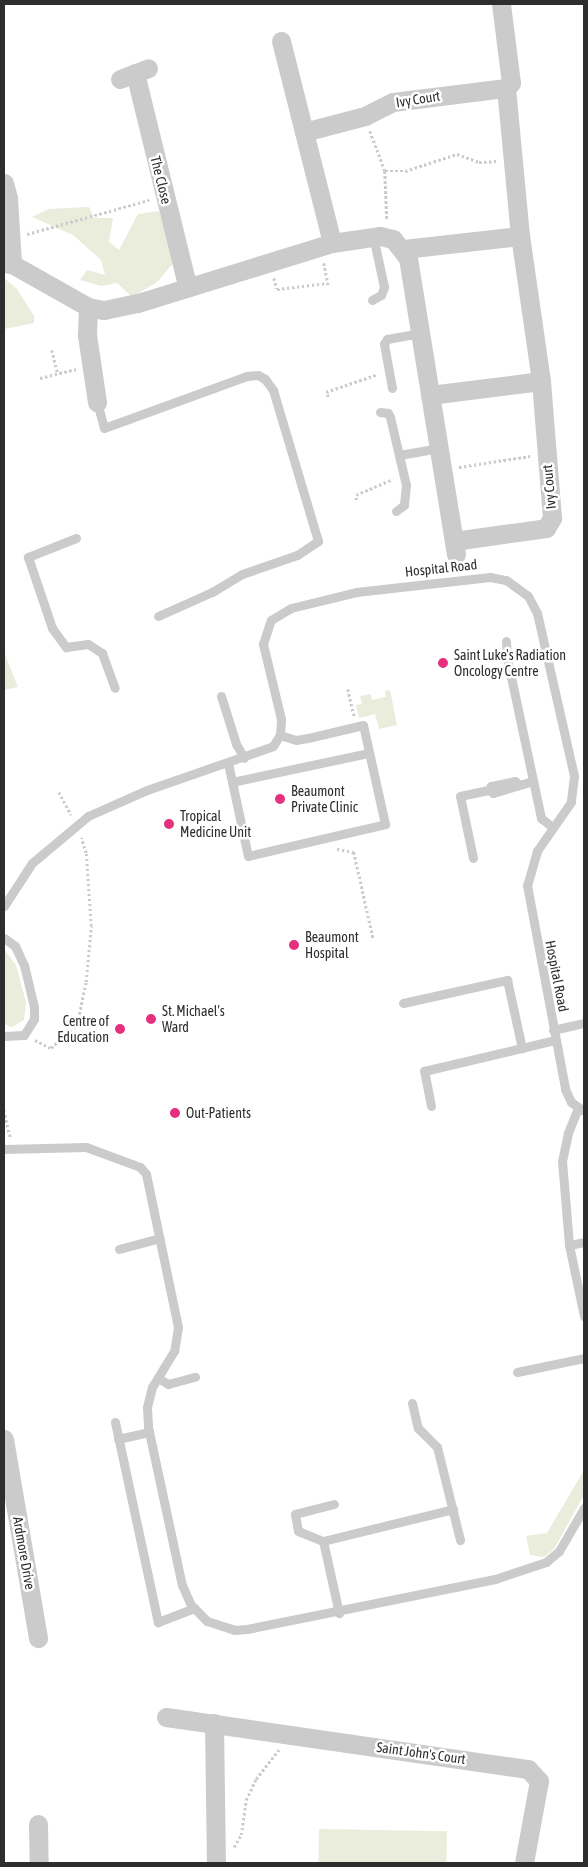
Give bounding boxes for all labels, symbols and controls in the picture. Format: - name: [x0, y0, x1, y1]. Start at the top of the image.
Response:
- street label: Ivy Court: [395, 87, 441, 111]
- street label: The Close: [147, 154, 175, 206]
- street label: Ivy Court: [539, 464, 559, 510]
- street label: Hospital Road: [404, 556, 478, 580]
- place label: Saint Luke's Radiation Oncology Centre: [454, 647, 566, 680]
- marker: Saint Luke's Radiation Oncology Centre: [436, 656, 450, 670]
- place label: Beaumont Private Clinic: [291, 783, 358, 816]
- marker: Beaumont Private Clinic: [273, 792, 287, 806]
- place label: Tropical Medicine Unit: [180, 808, 251, 840]
- marker: Tropical Medicine Unit: [162, 817, 176, 831]
- place label: Beaumont Hospital: [305, 929, 359, 962]
- marker: Beaumont Hospital: [287, 938, 301, 952]
- street label: Hospital Road: [542, 939, 572, 1013]
- place label: St. Michael's Ward: [162, 1003, 225, 1036]
- marker: St. Michael's Ward: [144, 1012, 158, 1026]
- place label: Centre of Education: [57, 1013, 109, 1046]
- marker: Centre of Education: [113, 1022, 127, 1036]
- place label: Out-Patients: [186, 1105, 251, 1121]
- marker: Out-Patients: [168, 1106, 182, 1120]
- street label: Ardmore Drive: [9, 1515, 39, 1591]
- street label: Saint John's Court: [376, 1738, 466, 1768]

